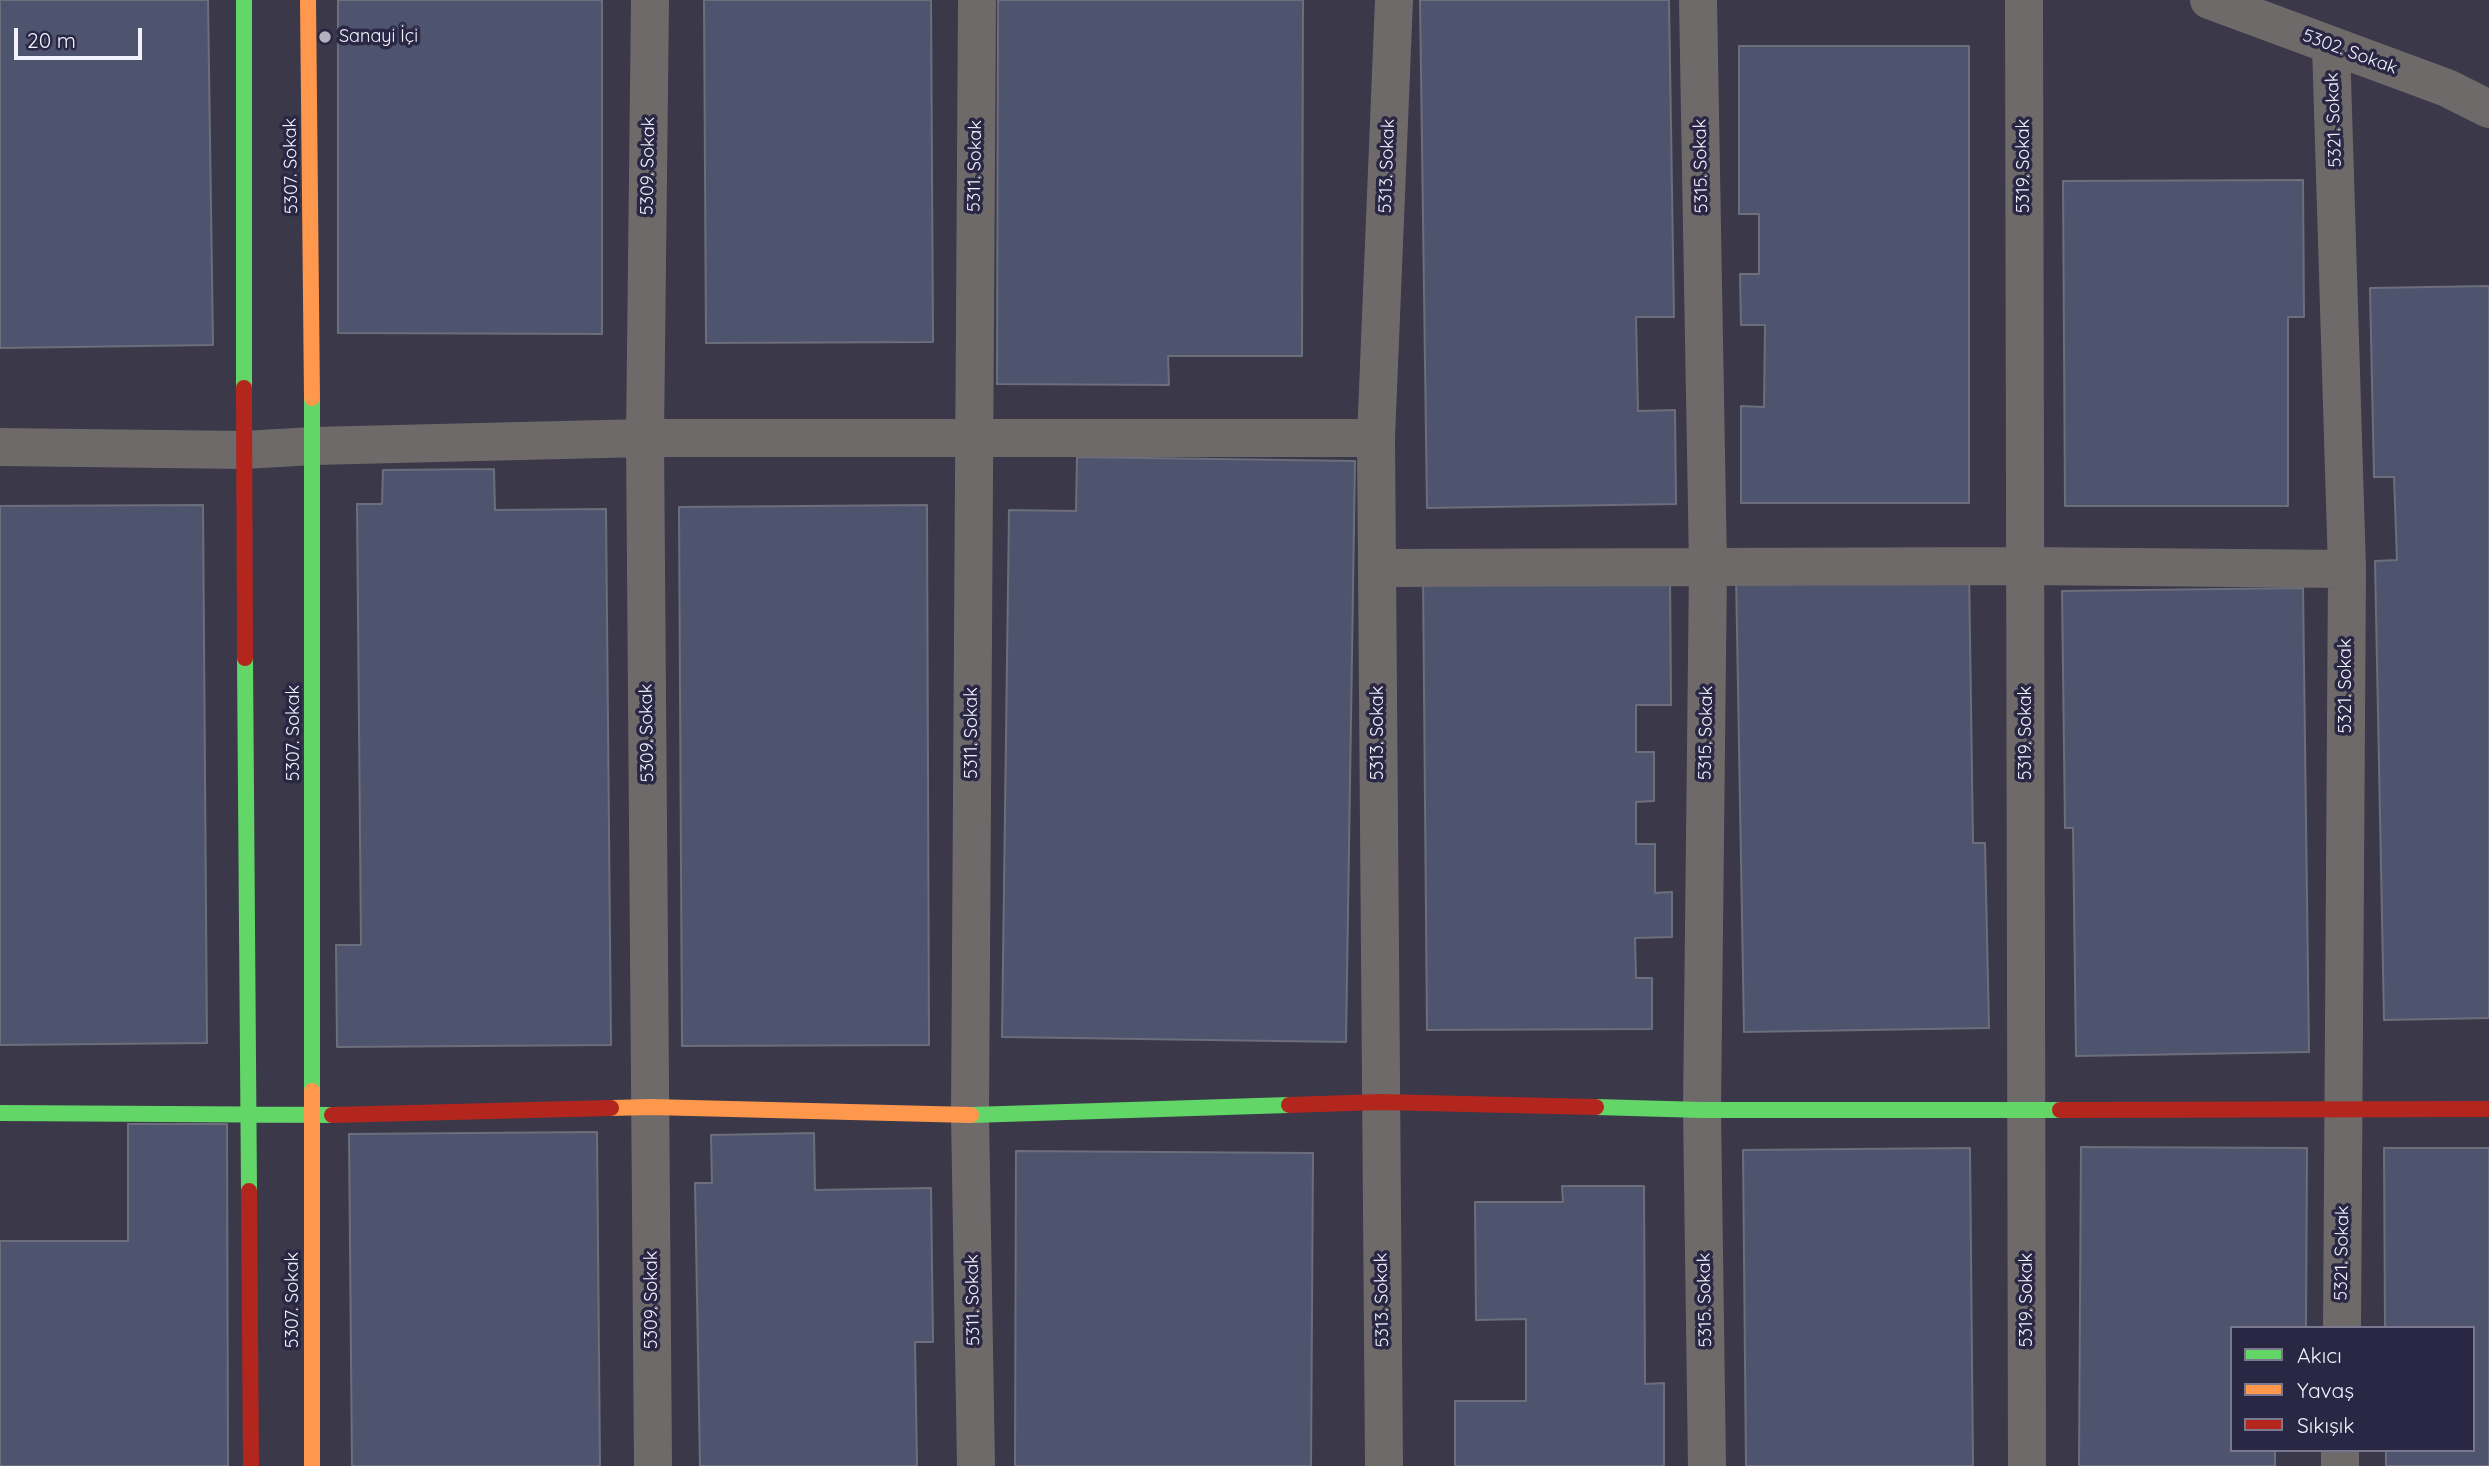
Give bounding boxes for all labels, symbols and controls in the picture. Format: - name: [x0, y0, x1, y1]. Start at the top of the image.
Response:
- scale bar: [18, 14, 145, 58]
- street label: 5302. Sokak: [2300, 25, 2400, 79]
- place label: Sanayi İçi: [339, 26, 418, 48]
- text: 20 m: [27, 27, 76, 53]
- marker: Sanayi İçi: [317, 29, 333, 45]
- street label: 5321. Sokak: [2322, 72, 2346, 168]
- street label: 5309. Sokak: [636, 117, 660, 215]
- street label: 5307. Sokak: [279, 118, 303, 214]
- street label: 5313. Sokak: [1375, 118, 1399, 214]
- street label: 5315. Sokak: [1689, 119, 1713, 213]
- street label: 5319. Sokak: [2013, 119, 2035, 213]
- street label: 5311. Sokak: [963, 120, 987, 212]
- street label: 5321. Sokak: [2335, 638, 2357, 734]
- street label: 5309. Sokak: [635, 684, 659, 782]
- street label: 5307. Sokak: [283, 685, 305, 781]
- street label: 5313. Sokak: [1367, 686, 1389, 780]
- street label: 5315. Sokak: [1694, 686, 1718, 780]
- street label: 5319. Sokak: [2015, 686, 2037, 780]
- street label: 5311. Sokak: [961, 687, 983, 779]
- street label: 5321. Sokak: [2330, 1205, 2354, 1301]
- street label: 5309. Sokak: [641, 1251, 663, 1349]
- street label: 5307. Sokak: [282, 1252, 304, 1348]
- street label: 5313. Sokak: [1370, 1253, 1394, 1347]
- street label: 5315. Sokak: [1693, 1253, 1717, 1347]
- street label: 5319. Sokak: [2016, 1253, 2038, 1347]
- street label: 5311. Sokak: [961, 1254, 985, 1346]
- legend: [2230, 1326, 2475, 1452]
- text: Akıcı: [2297, 1342, 2342, 1368]
- text: Yavaş: [2297, 1377, 2354, 1403]
- text: Sıkışık: [2297, 1412, 2355, 1438]

